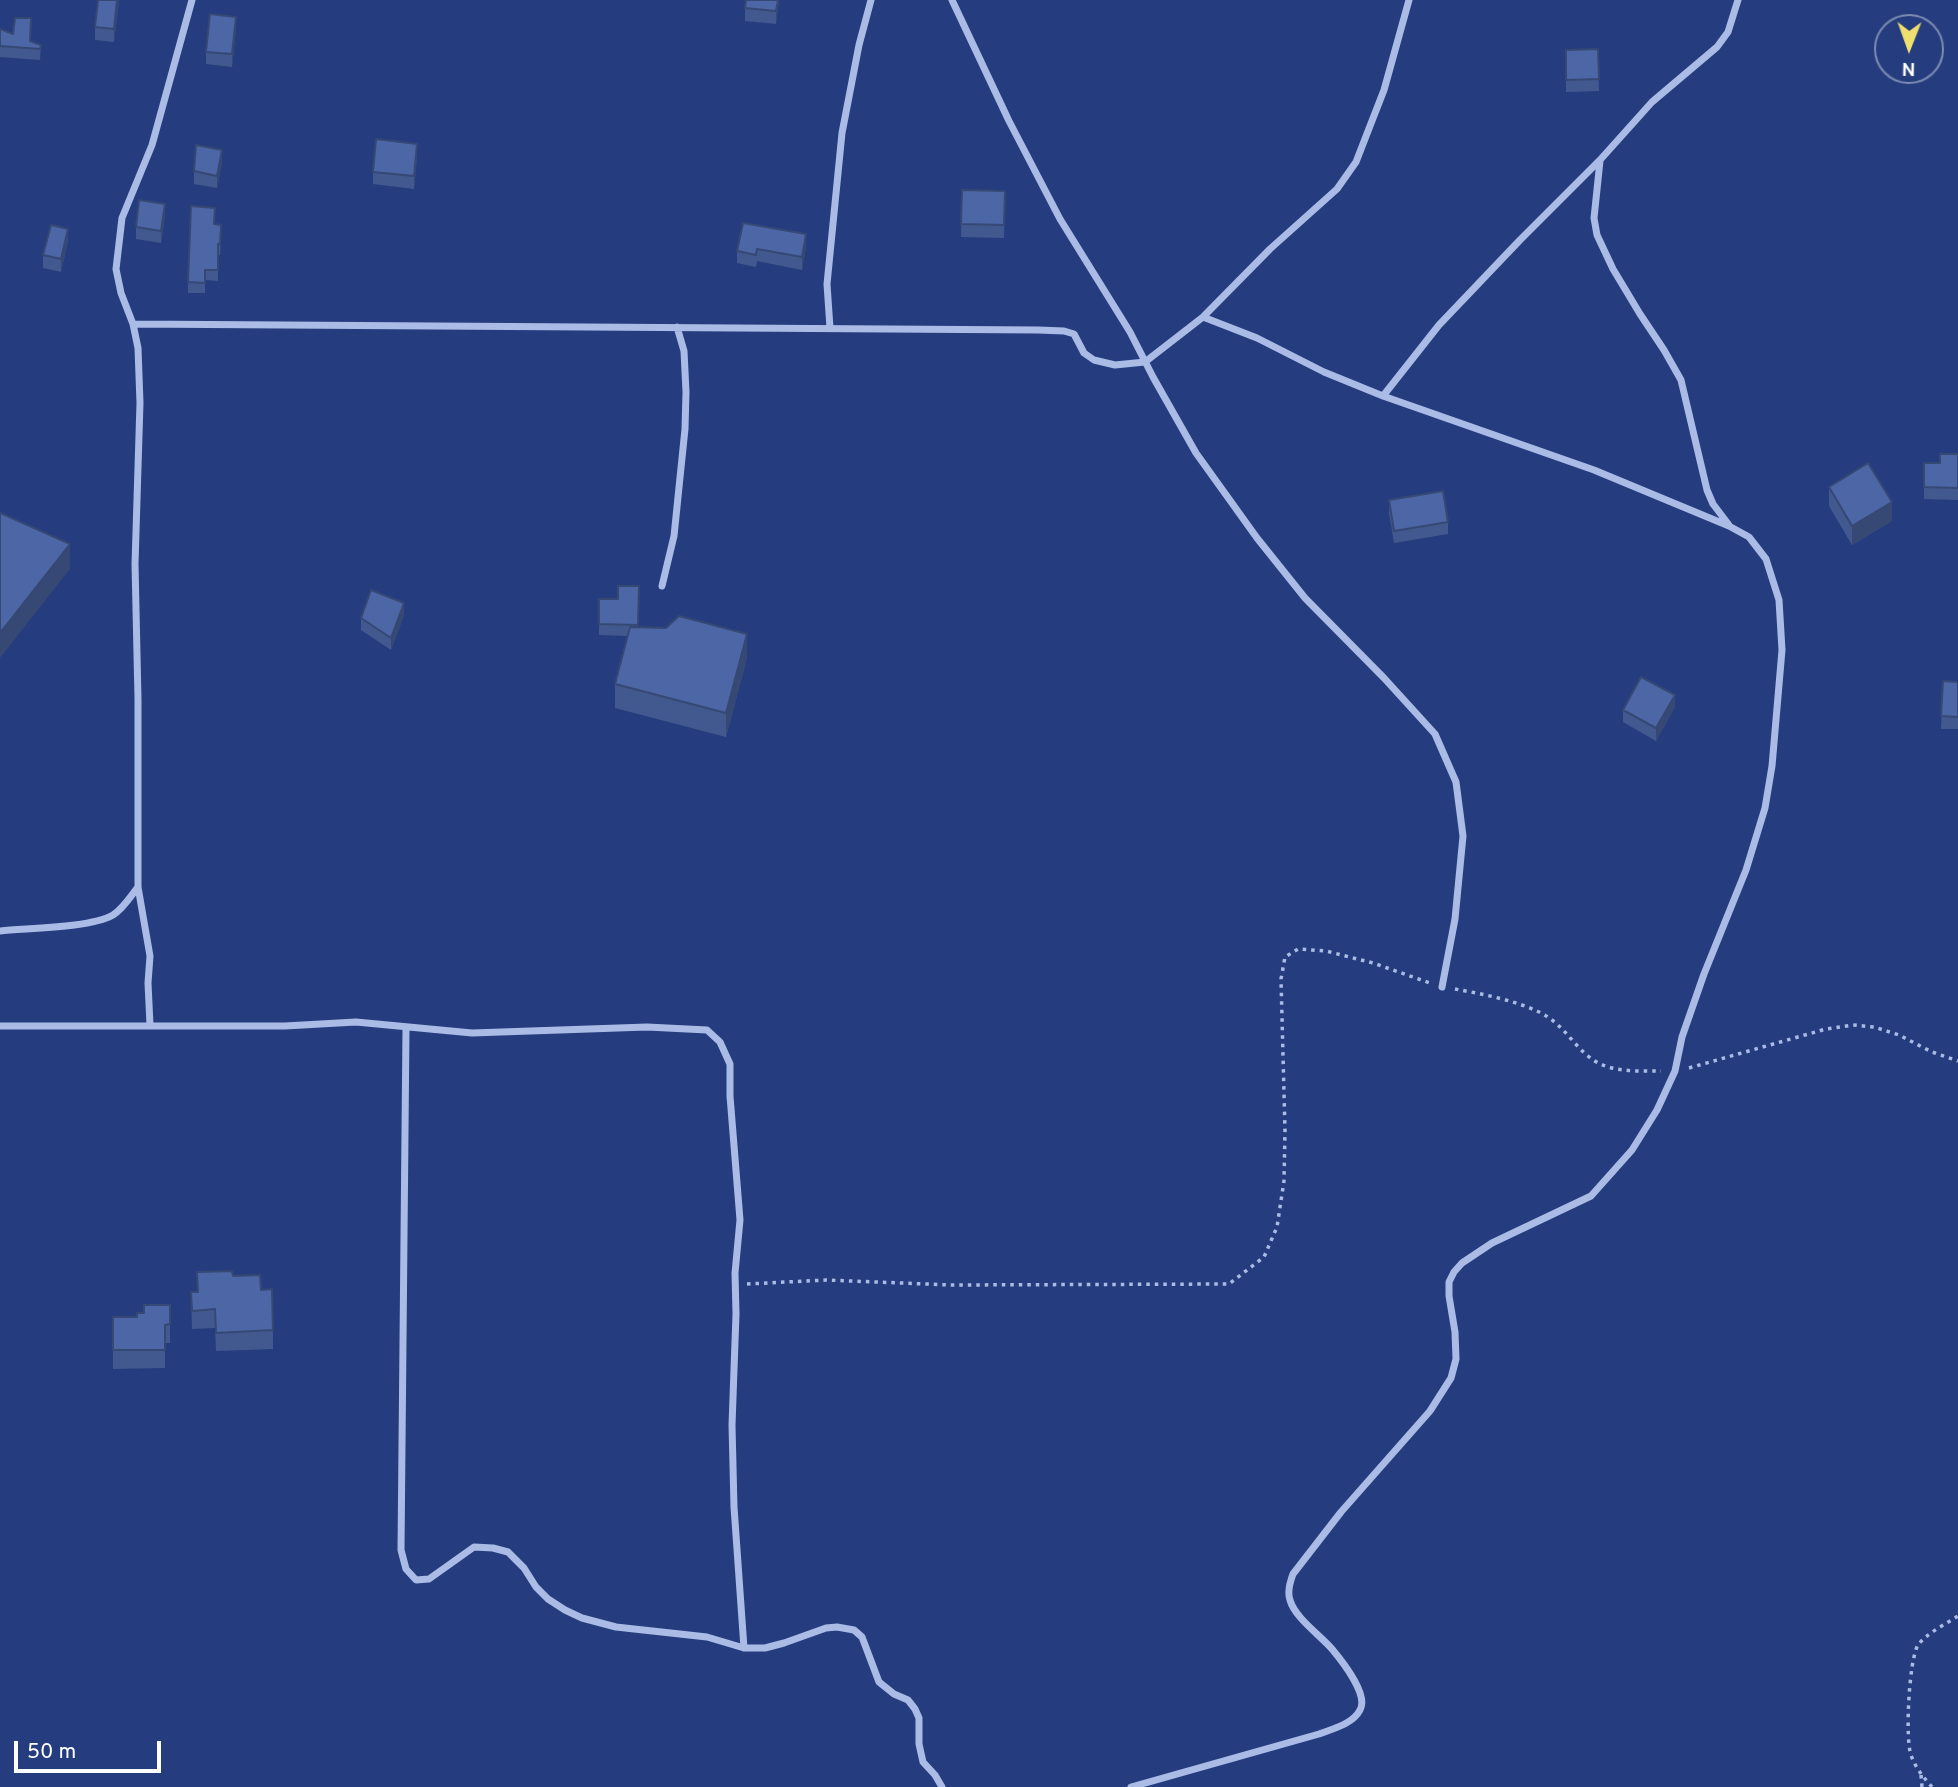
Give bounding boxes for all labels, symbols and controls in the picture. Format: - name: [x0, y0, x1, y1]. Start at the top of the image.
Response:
- north arrow: [1874, 14, 1944, 84]
- text: N: [1902, 56, 1916, 80]
- scale bar: [18, 1728, 164, 1772]
- text: 50 m: [27, 1739, 76, 1766]

